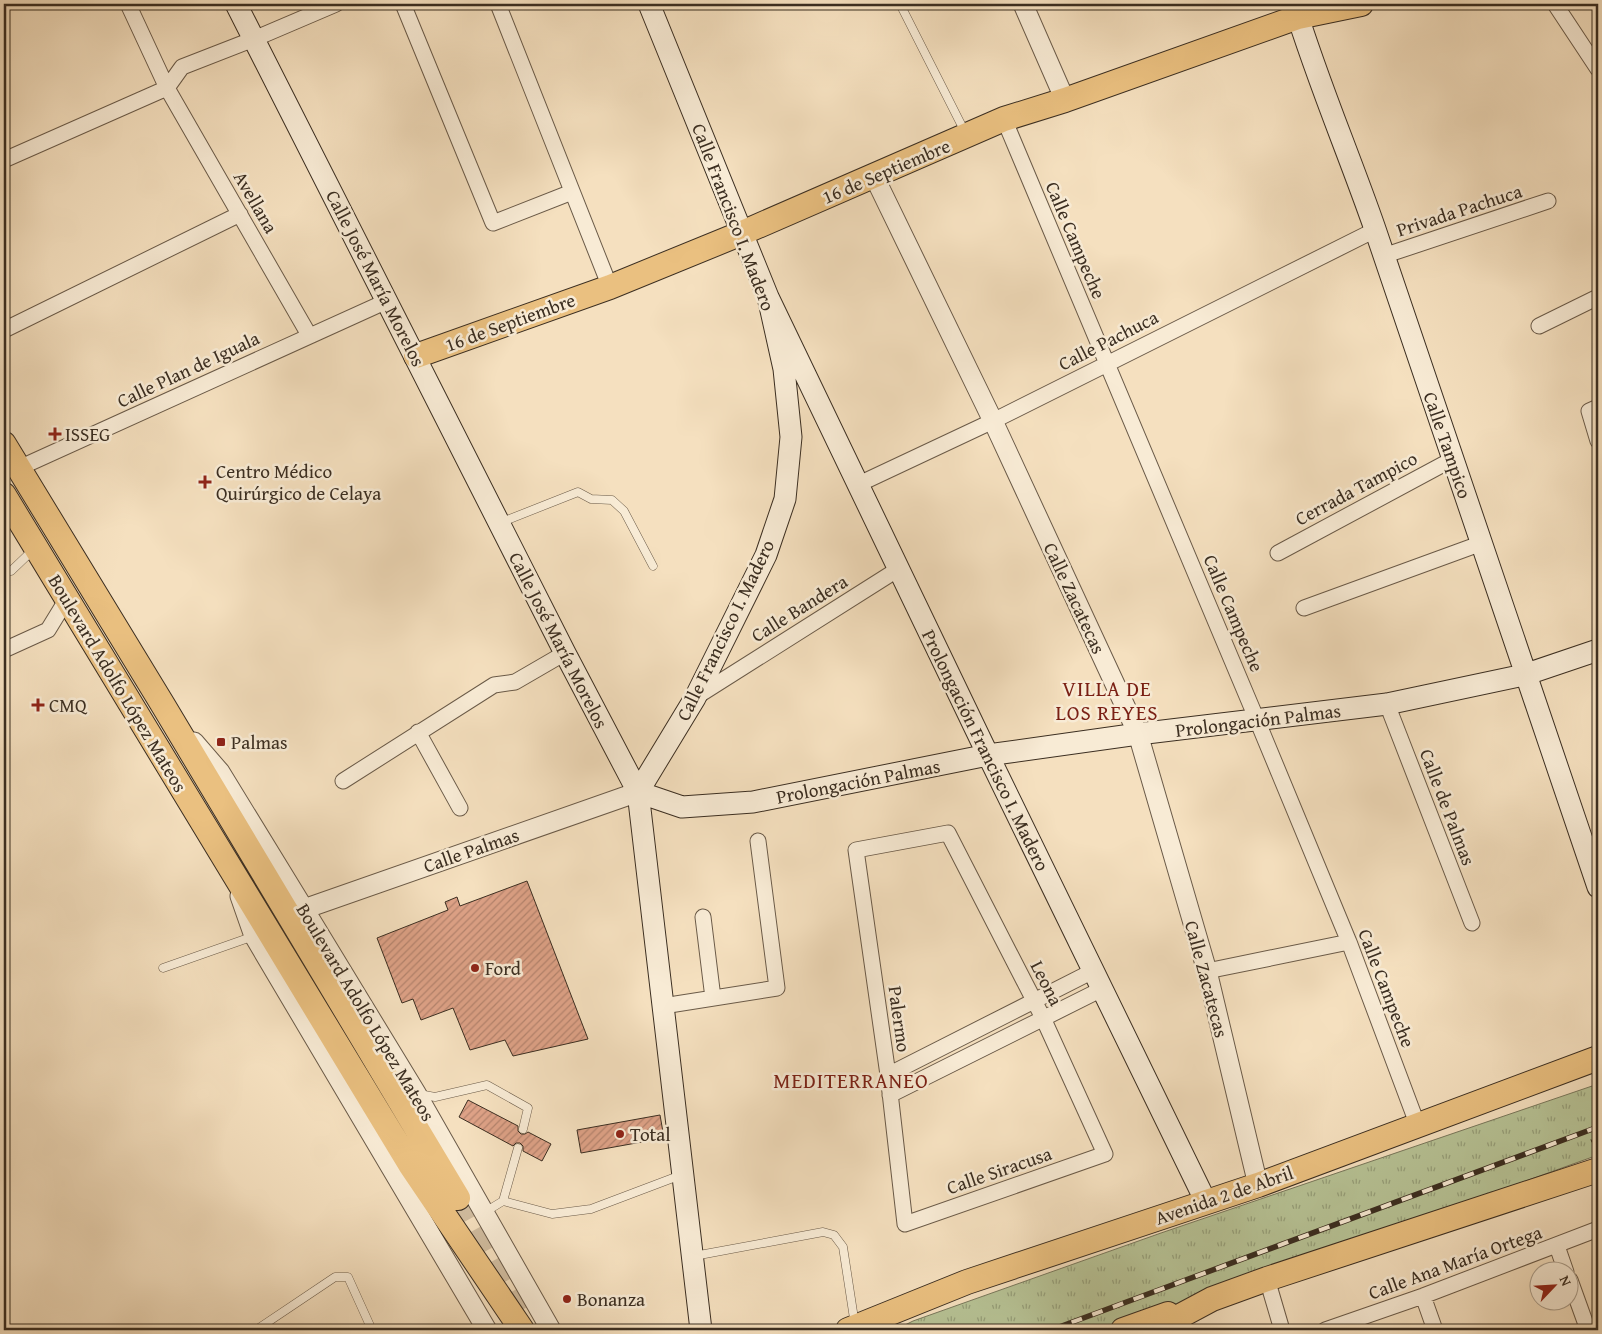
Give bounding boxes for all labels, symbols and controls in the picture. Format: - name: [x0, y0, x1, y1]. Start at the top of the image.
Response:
- street label: Calle Francisco I. Madero: [685, 119, 783, 315]
- street label: 16 de Septiembre: [818, 131, 955, 211]
- street label: Avellana: [227, 166, 285, 238]
- street label: Calle Campeche: [1039, 177, 1113, 303]
- street label: Privada Pachuca: [1393, 177, 1525, 243]
- street label: Calle José María Morelos: [319, 185, 433, 371]
- street label: 16 de Septiembre: [441, 285, 579, 359]
- street label: Calle Pachuca: [1053, 303, 1163, 377]
- street label: Calle Plan de Iguala: [112, 324, 264, 414]
- street label: Calle Tampico: [1417, 388, 1479, 502]
- place label: ISSEG: [65, 420, 110, 448]
- marker: ISSEG: [49, 428, 61, 440]
- street label: Cerrada Tampico: [1290, 444, 1422, 532]
- place label: Centro Médico Quirúrgico de Celaya: [216, 457, 381, 507]
- marker: Centro Médico Quirúrgico de Celaya: [198, 475, 212, 489]
- street label: Calle Francisco I. Madero: [669, 535, 781, 725]
- street label: Calle Zacatecas: [1037, 538, 1113, 658]
- street label: Calle José María Morelos: [502, 547, 616, 733]
- street label: Calle Campeche: [1197, 550, 1271, 676]
- street label: Calle Bandera: [745, 567, 853, 649]
- street label: Boulevard Adolfo López Mateos: [42, 569, 194, 797]
- street label: Prolongación Francisco I. Madero: [915, 625, 1057, 875]
- district label: VILLA DE LOS REYES: [1055, 673, 1159, 728]
- place label: CMQ: [49, 691, 88, 719]
- street label: Prolongación Palmas: [1174, 696, 1342, 744]
- marker: CMQ: [31, 698, 45, 712]
- place label: Palmas: [231, 728, 288, 756]
- marker: Palmas: [215, 736, 227, 748]
- street label: Calle de Palmas: [1413, 745, 1483, 869]
- street label: Prolongación Palmas: [774, 751, 942, 811]
- street label: Calle Palmas: [419, 821, 523, 879]
- street label: Boulevard Adolfo López Mateos: [290, 898, 442, 1126]
- street label: Calle Zacatecas: [1178, 917, 1236, 1041]
- street label: Calle Campeche: [1352, 925, 1422, 1051]
- place label: Ford: [485, 954, 522, 982]
- street label: Leona: [1024, 955, 1070, 1011]
- marker: Ford: [469, 962, 481, 974]
- street label: Palermo: [882, 984, 918, 1054]
- district label: MEDITERRANEO: [773, 1065, 929, 1096]
- place label: Total: [630, 1120, 671, 1148]
- marker: Total: [614, 1128, 626, 1140]
- street label: Calle Siracusa: [943, 1139, 1055, 1201]
- street label: Avenida 2 de Abril: [1151, 1158, 1297, 1232]
- street label: Calle Ana María Ortega: [1364, 1218, 1546, 1306]
- north arrow: [1530, 1262, 1580, 1312]
- text: N: [1555, 1272, 1577, 1290]
- place label: Bonanza: [577, 1285, 645, 1313]
- marker: Bonanza: [561, 1293, 573, 1305]

